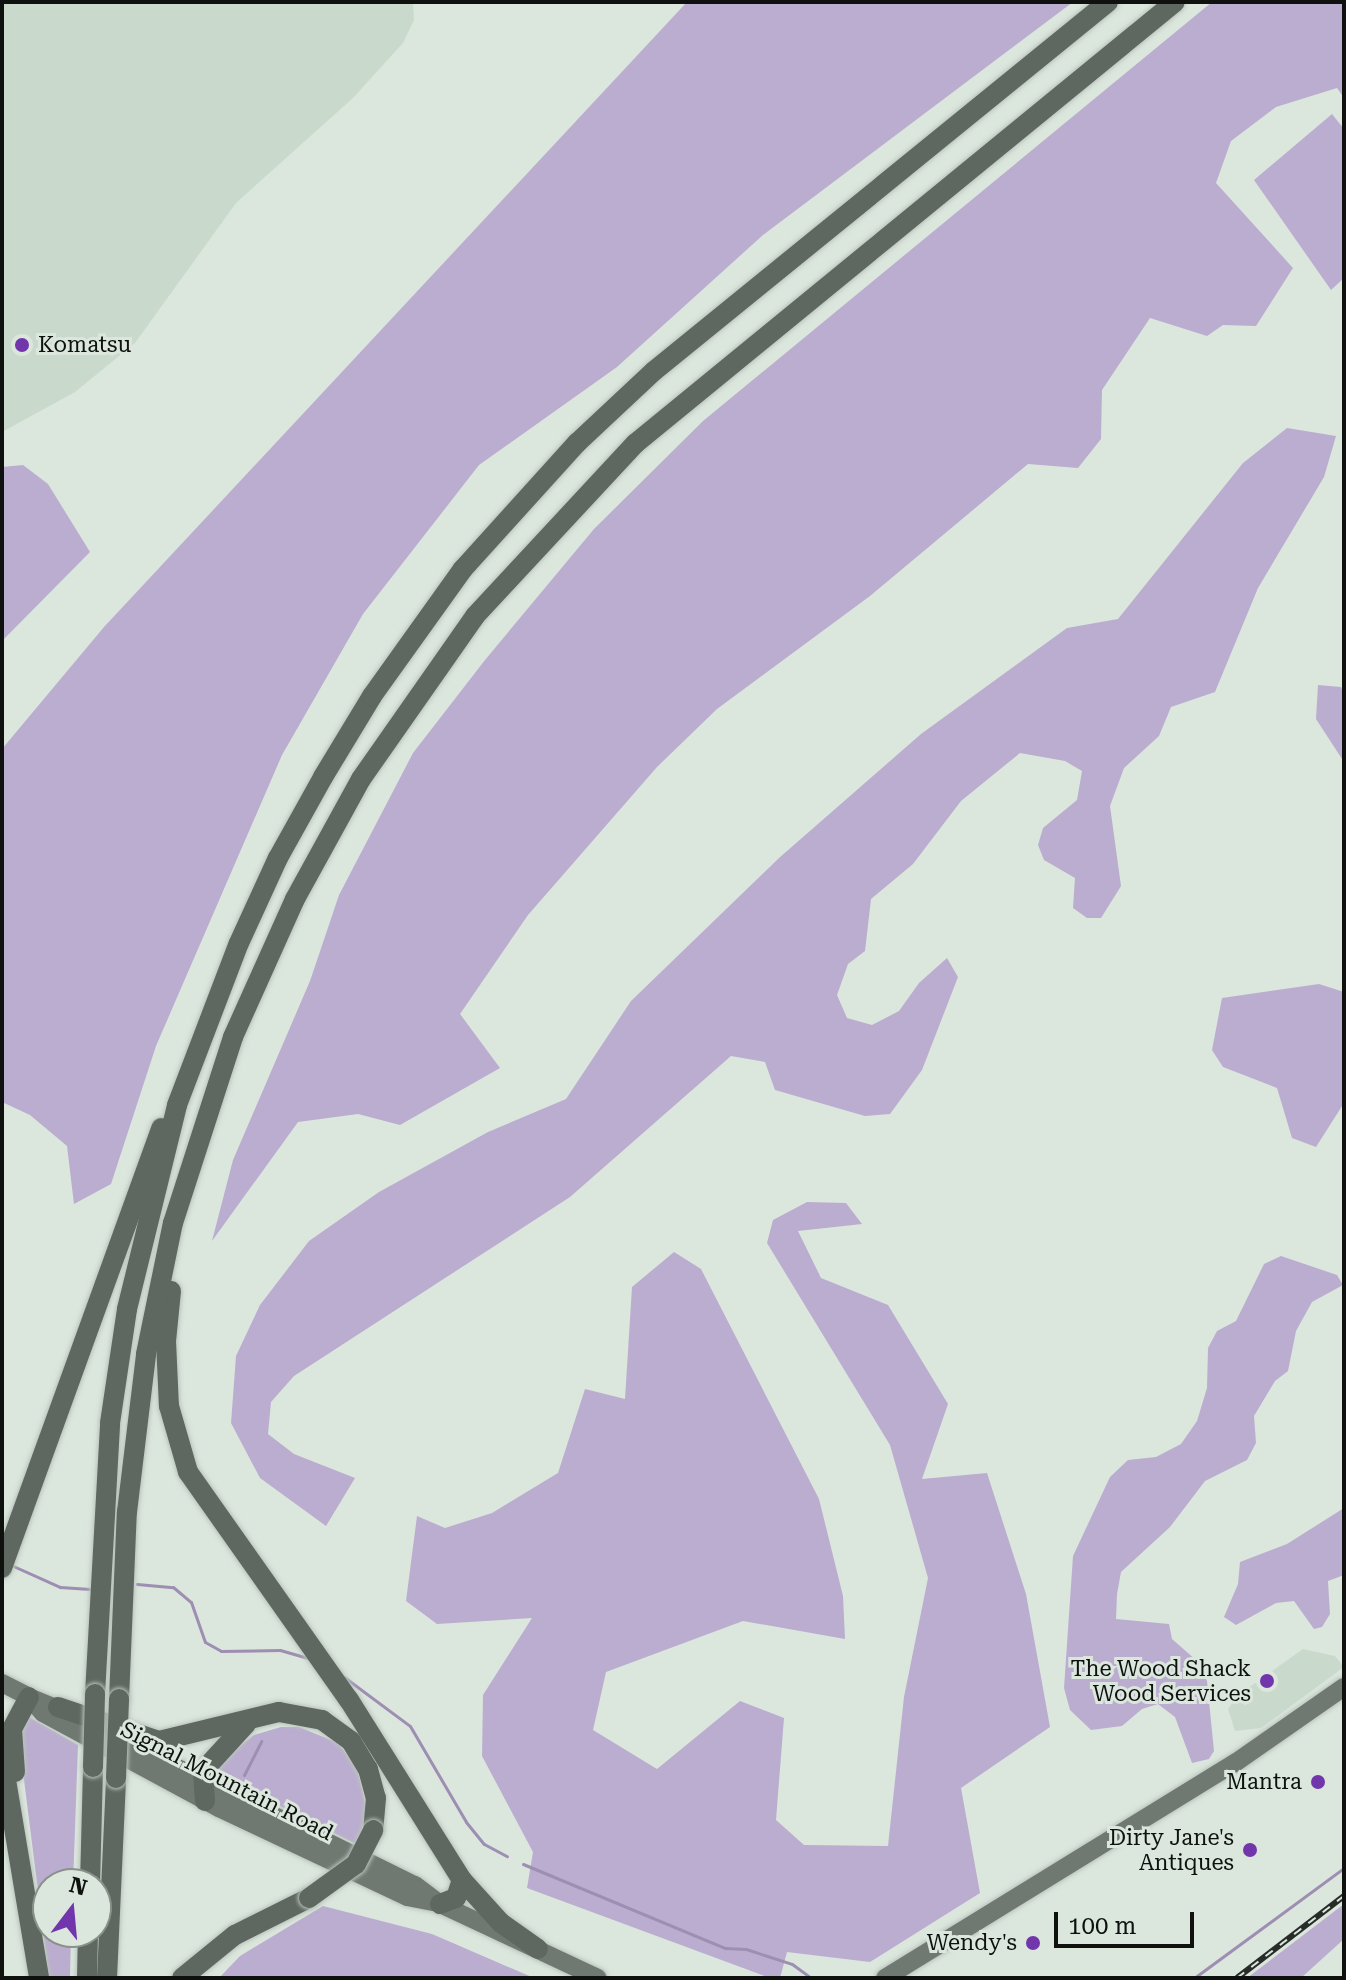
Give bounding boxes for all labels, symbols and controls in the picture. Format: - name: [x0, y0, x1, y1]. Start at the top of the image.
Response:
- place label: Komatsu: [38, 332, 131, 358]
- marker: Komatsu: [13, 336, 31, 354]
- place label: The Wood Shack Wood Services: [1070, 1655, 1251, 1706]
- marker: The Wood Shack Wood Services: [1258, 1672, 1276, 1690]
- street label: Signal Mountain Road: [116, 1716, 338, 1846]
- place label: Mantra: [1226, 1769, 1302, 1795]
- marker: Mantra: [1309, 1773, 1327, 1791]
- place label: Dirty Jane's Antiques: [1109, 1824, 1234, 1876]
- marker: Dirty Jane's Antiques: [1241, 1841, 1259, 1859]
- north arrow: [32, 1868, 112, 1948]
- text: N: [67, 1872, 90, 1901]
- scale bar: [1058, 1896, 1198, 1946]
- text: 100 m: [1068, 1912, 1136, 1940]
- place label: Wendy's: [927, 1930, 1017, 1956]
- marker: Wendy's: [1024, 1934, 1042, 1952]

